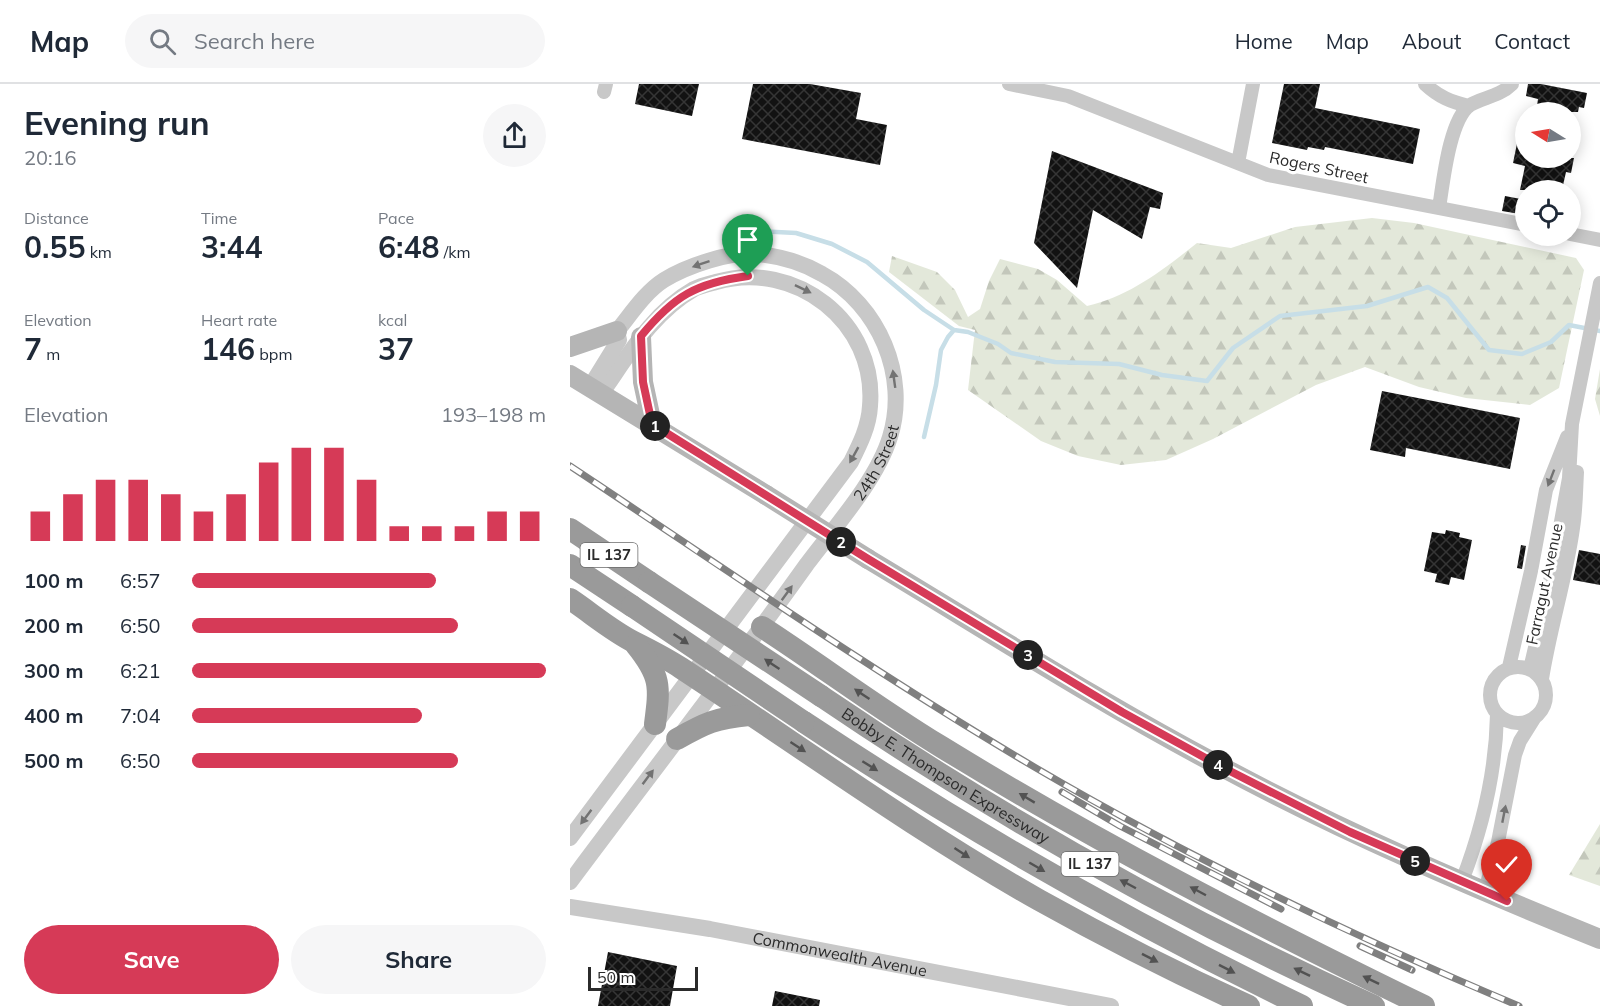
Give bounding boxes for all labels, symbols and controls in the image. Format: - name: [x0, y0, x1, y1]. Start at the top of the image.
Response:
- search box: [125, 14, 545, 68]
- text: Map: [30, 24, 89, 59]
- icon: search: [146, 25, 179, 58]
- text: Search here: [194, 27, 315, 55]
- text: Home: [1235, 28, 1293, 54]
- text: Map: [1326, 28, 1369, 54]
- text: About: [1402, 28, 1461, 54]
- text: Contact: [1494, 28, 1570, 54]
- text: Evening run: [24, 102, 210, 143]
- north arrow: [1515, 102, 1581, 168]
- map controls: [1515, 102, 1581, 246]
- button: share: [483, 104, 546, 167]
- text: 20:16: [24, 145, 77, 170]
- street label: Rogers Street: [1268, 147, 1371, 187]
- button: locate: [1515, 180, 1581, 246]
- text: Distance: [24, 208, 89, 228]
- text: Time: [201, 208, 237, 228]
- text: Pace: [378, 208, 414, 228]
- pin: [722, 214, 773, 276]
- icon: arrive: [731, 223, 764, 256]
- text: 0.55: [24, 228, 85, 266]
- text: 3:44: [201, 228, 262, 266]
- text: 6:48: [378, 228, 439, 266]
- text: km: [85, 242, 112, 262]
- text: /km: [439, 242, 470, 262]
- one-way arrow: [692, 260, 710, 270]
- one-way arrow: [795, 285, 812, 294]
- text: Elevation: [24, 310, 92, 330]
- text: Heart rate: [201, 310, 277, 330]
- text: kcal: [378, 310, 407, 330]
- text: 7: [24, 330, 42, 368]
- text: 146: [201, 330, 255, 368]
- text: 37: [378, 330, 414, 368]
- text: m: [42, 344, 60, 364]
- text: bpm: [255, 344, 292, 364]
- one-way arrow: [889, 369, 898, 388]
- text: Elevation: [24, 402, 109, 427]
- text: 193–198 m: [441, 402, 546, 427]
- pin: 1: [640, 411, 670, 441]
- text: 1: [650, 416, 660, 436]
- street label: 24th Street: [849, 422, 903, 504]
- one-way arrow: [849, 447, 859, 464]
- one-way arrow: [1545, 469, 1555, 487]
- street label: Farragut Avenue: [1521, 521, 1567, 647]
- pin: 2: [826, 527, 856, 557]
- text: 2: [836, 532, 846, 552]
- road number: IL 137: [580, 543, 638, 567]
- text: 100 m: [24, 568, 83, 593]
- text: 6:57: [120, 568, 161, 593]
- one-way arrow: [781, 586, 793, 602]
- text: 200 m: [24, 613, 83, 638]
- text: 6:50: [120, 613, 161, 638]
- one-way arrow: [672, 633, 688, 645]
- pin: 3: [1013, 640, 1043, 670]
- text: 3: [1023, 645, 1033, 665]
- text: 300 m: [24, 658, 83, 683]
- text: 6:21: [120, 658, 161, 683]
- one-way arrow: [764, 659, 780, 670]
- one-way arrow: [854, 689, 870, 700]
- text: 400 m: [24, 703, 83, 728]
- text: 7:04: [120, 703, 161, 728]
- street label: Bobby E. Thompson Expressway: [838, 703, 1054, 848]
- one-way arrow: [790, 741, 806, 752]
- text: 500 m: [24, 748, 83, 773]
- text: 6:50: [120, 748, 161, 773]
- pin: 4: [1203, 750, 1233, 780]
- text: 4: [1213, 755, 1223, 775]
- one-way arrow: [862, 760, 878, 771]
- one-way arrow: [642, 770, 654, 786]
- one-way arrow: [1019, 792, 1035, 803]
- one-way arrow: [1500, 805, 1509, 824]
- one-way arrow: [580, 808, 592, 824]
- pin: [1481, 839, 1532, 901]
- pin: 5: [1400, 846, 1430, 876]
- one-way arrow: [953, 847, 970, 858]
- icon: check: [1490, 848, 1523, 881]
- text: 5: [1410, 851, 1420, 871]
- road number: IL 137: [1062, 852, 1118, 876]
- one-way arrow: [1029, 862, 1046, 872]
- one-way arrow: [1120, 879, 1137, 888]
- one-way arrow: [1189, 886, 1206, 896]
- button: Save: [24, 925, 279, 994]
- button: Share: [291, 925, 546, 994]
- street label: Commonwealth Avenue: [751, 927, 929, 980]
- one-way arrow: [1141, 953, 1158, 963]
- scale bar: [588, 964, 698, 992]
- one-way arrow: [1218, 964, 1236, 974]
- text: 50 m: [597, 967, 634, 987]
- one-way arrow: [1294, 968, 1311, 977]
- one-way arrow: [1363, 976, 1380, 985]

